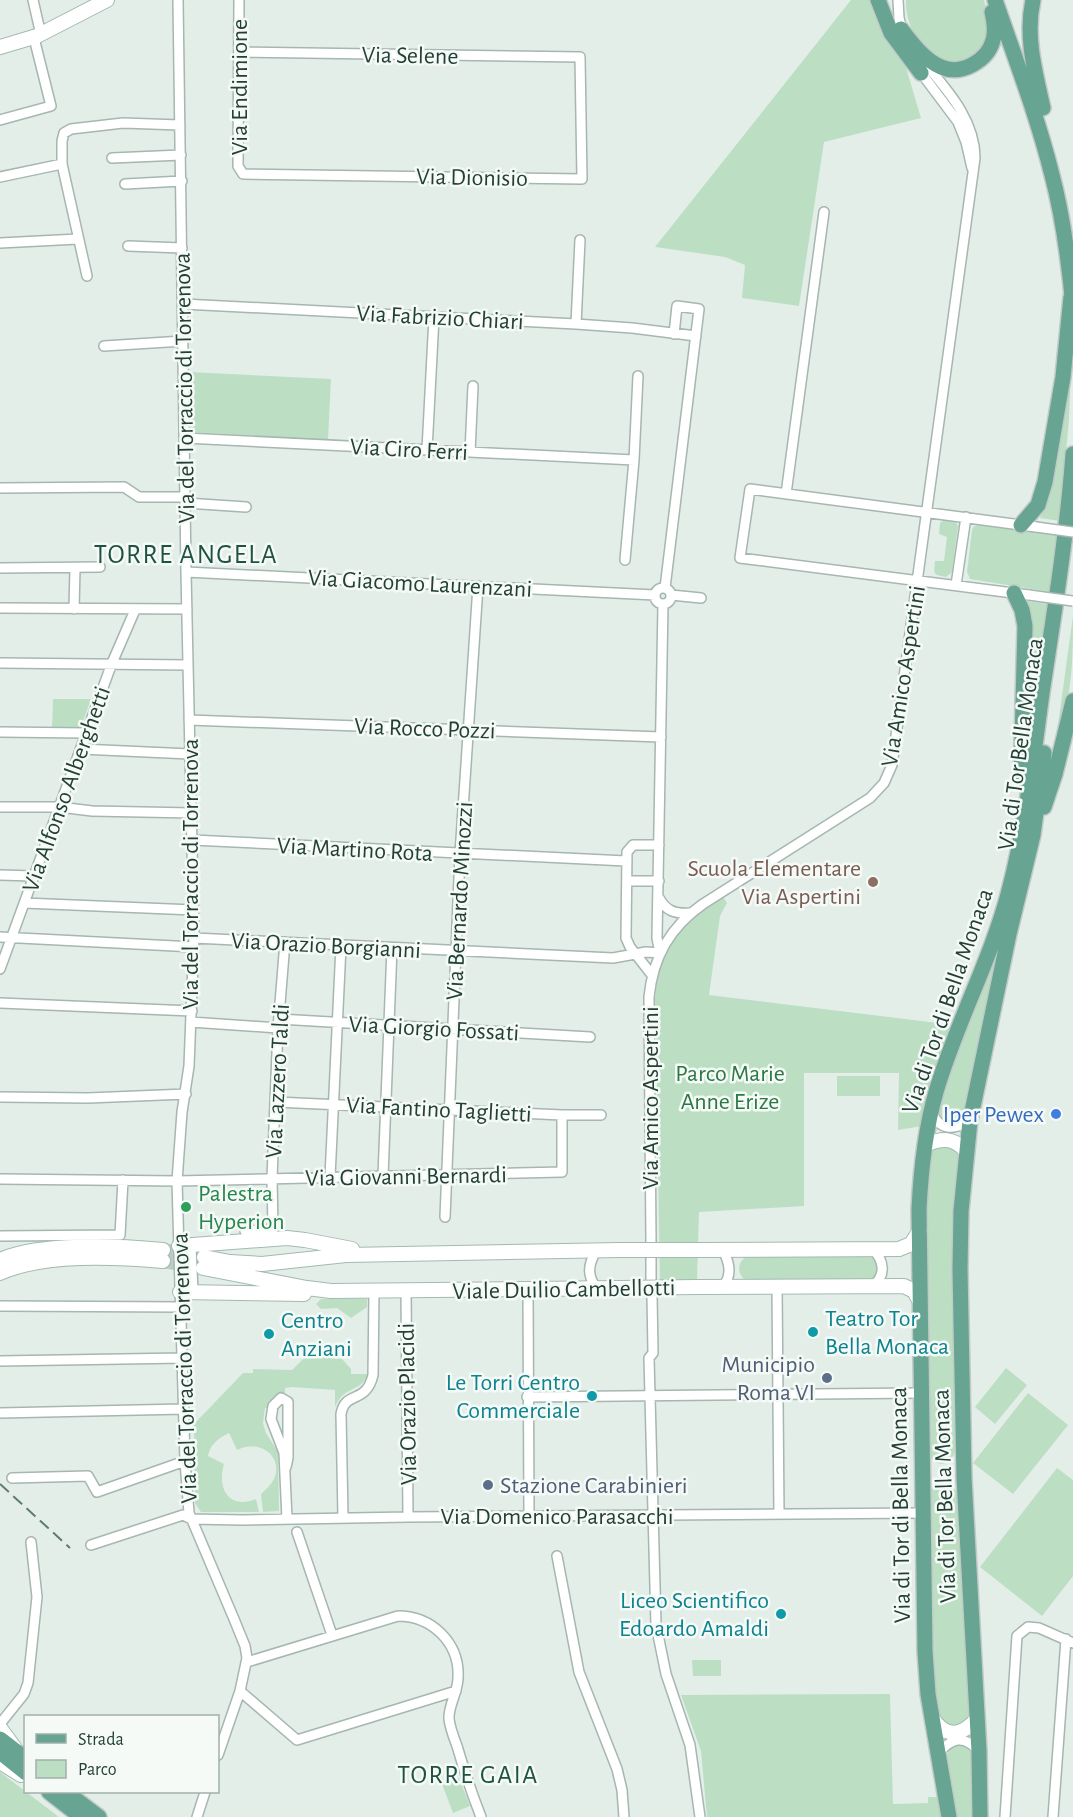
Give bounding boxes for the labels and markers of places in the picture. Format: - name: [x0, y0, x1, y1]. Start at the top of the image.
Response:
- place label: Scuola Elementare Via Aspertini: [687, 857, 861, 909]
- marker: Scuola Elementare Via Aspertini: [866, 875, 880, 889]
- place label: Iper Pewex: [943, 1103, 1045, 1127]
- marker: Iper Pewex: [1049, 1107, 1063, 1121]
- place label: Palestra Hyperion: [198, 1182, 285, 1234]
- marker: Palestra Hyperion: [179, 1200, 193, 1214]
- place label: Teatro Tor Bella Monaca: [825, 1307, 949, 1359]
- place label: Centro Anziani: [281, 1309, 352, 1361]
- marker: Teatro Tor Bella Monaca: [806, 1325, 820, 1339]
- marker: Centro Anziani: [262, 1327, 276, 1341]
- place label: Municipio Roma VI: [721, 1353, 815, 1405]
- place label: Le Torri Centro Commerciale: [446, 1371, 580, 1423]
- marker: Municipio Roma VI: [820, 1371, 834, 1385]
- marker: Le Torri Centro Commerciale: [585, 1389, 599, 1403]
- place label: Stazione Carabinieri: [500, 1474, 688, 1498]
- marker: Stazione Carabinieri: [481, 1478, 495, 1492]
- place label: Liceo Scientifico Edoardo Amaldi: [619, 1589, 769, 1641]
- marker: Liceo Scientifico Edoardo Amaldi: [774, 1607, 788, 1621]

